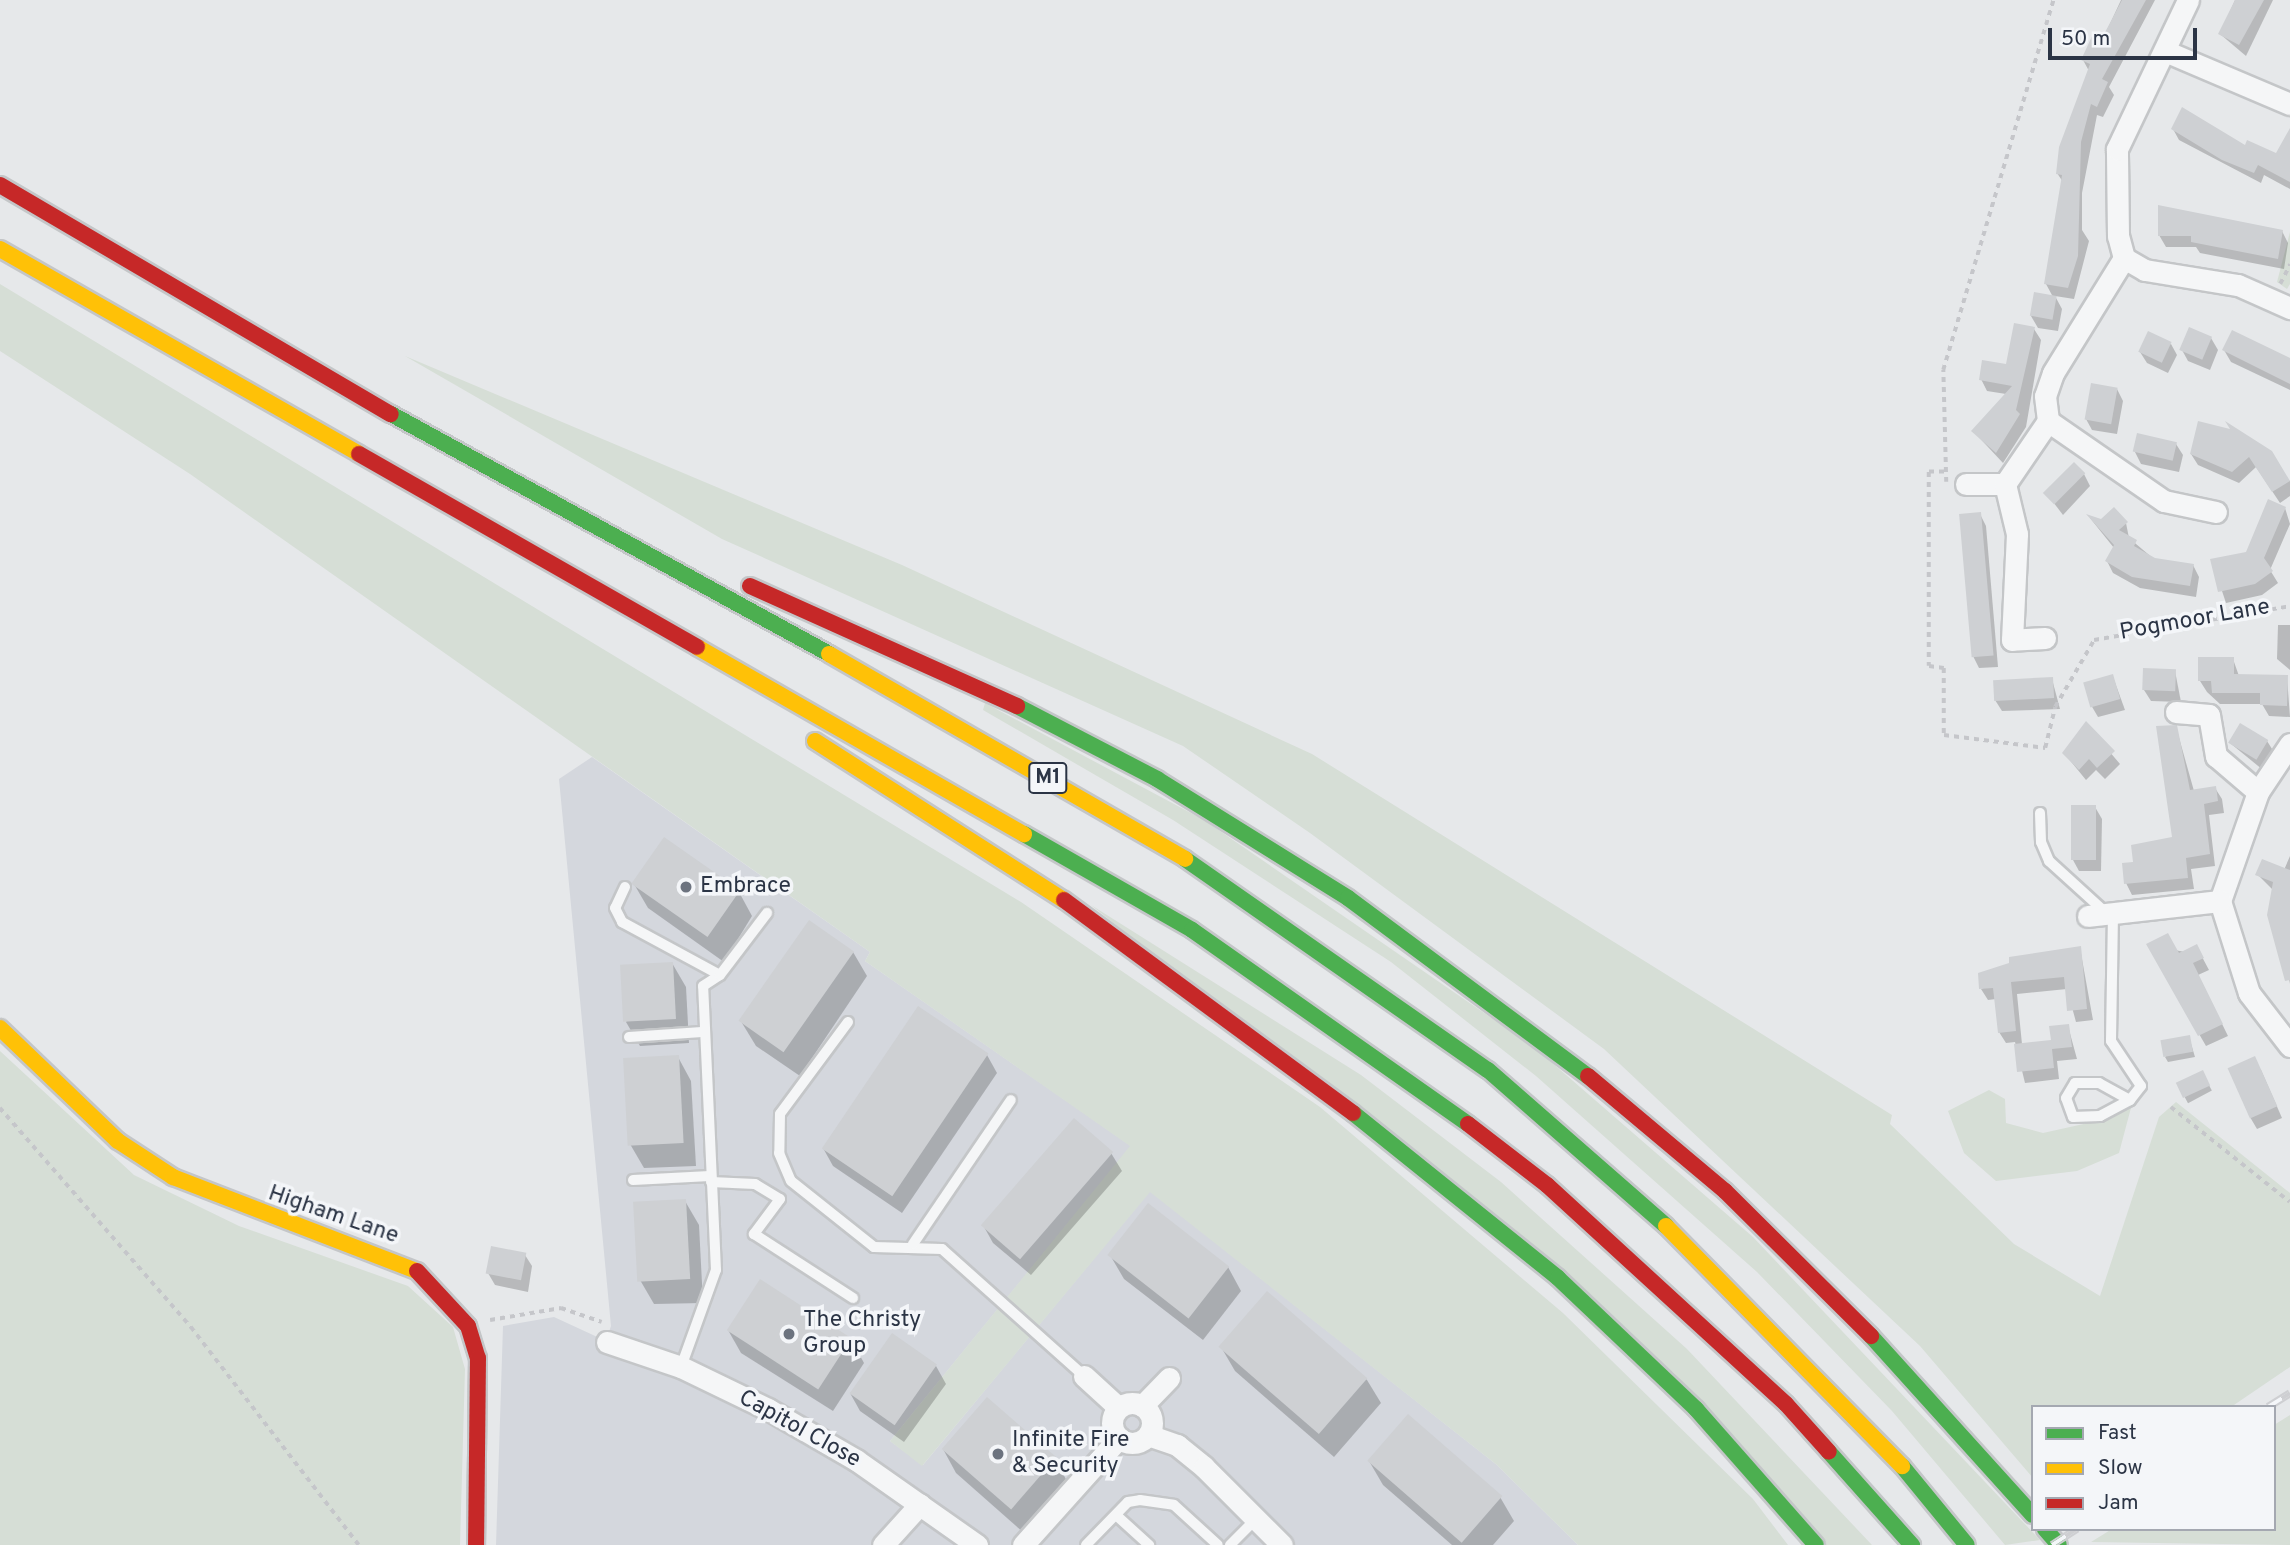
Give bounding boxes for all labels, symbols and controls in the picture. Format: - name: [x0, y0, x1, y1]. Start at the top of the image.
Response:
- scale bar: [2052, 14, 2201, 58]
- text: 50 m: [2061, 26, 2110, 53]
- street label: Pogmoor Lane: [2118, 594, 2272, 648]
- road number: M1: [1027, 760, 1069, 796]
- place label: Embrace: [700, 873, 791, 901]
- marker: Embrace: [678, 879, 694, 895]
- street label: Higham Lane: [264, 1181, 402, 1251]
- place label: The Christy Group: [803, 1307, 921, 1361]
- marker: The Christy Group: [781, 1326, 797, 1342]
- street label: Capitol Close: [733, 1385, 865, 1475]
- legend: [2031, 1405, 2276, 1531]
- text: Fast: [2098, 1420, 2137, 1447]
- place label: Infinite Fire & Security: [1012, 1427, 1129, 1481]
- marker: Infinite Fire & Security: [990, 1446, 1006, 1462]
- text: Slow: [2098, 1455, 2143, 1482]
- text: Jam: [2098, 1490, 2139, 1517]

